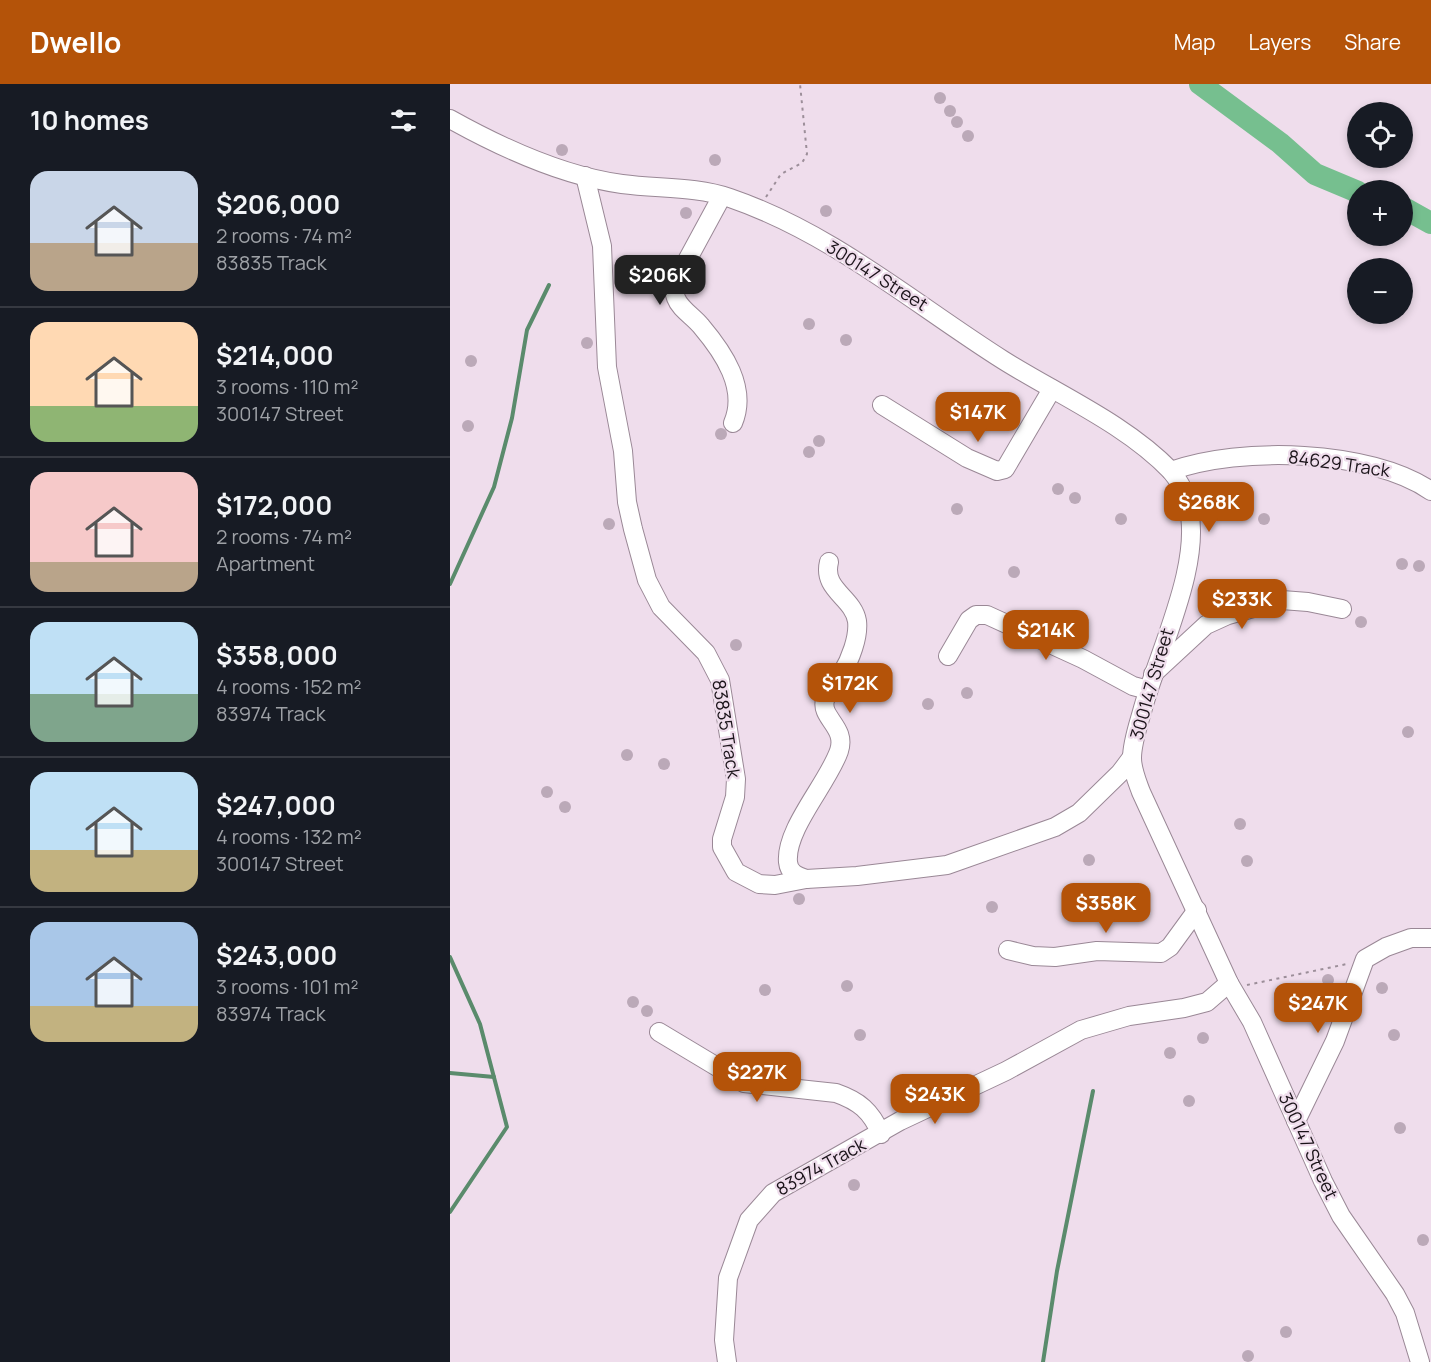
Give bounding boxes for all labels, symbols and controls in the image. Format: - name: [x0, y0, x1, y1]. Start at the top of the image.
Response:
- text: Dwello: [30, 23, 121, 61]
- text: Map: [1174, 28, 1215, 56]
- text: Layers: [1248, 28, 1311, 56]
- text: Share: [1344, 28, 1401, 56]
- text: 10 homes: [30, 102, 149, 138]
- map controls: [1347, 102, 1413, 324]
- button: locate: [1347, 102, 1413, 168]
- icon: filters: [387, 104, 420, 137]
- button: +: [1347, 180, 1413, 246]
- text: $206,000: [216, 186, 340, 222]
- icon: home: [78, 195, 150, 267]
- text: 2 rooms · 74 m²: [216, 222, 352, 249]
- street label: 300147 Street: [822, 234, 933, 316]
- text: 83835 Track: [216, 249, 327, 276]
- pin: $206K: [618, 255, 702, 306]
- button: −: [1347, 258, 1413, 324]
- text: $206K: [629, 261, 692, 288]
- text: $214,000: [216, 337, 334, 373]
- icon: home: [78, 346, 150, 418]
- text: 3 rooms · 110 m²: [216, 373, 358, 400]
- pin: $147K: [936, 392, 1020, 443]
- text: $147K: [949, 398, 1007, 425]
- text: 300147 Street: [216, 400, 344, 427]
- street label: 84629 Track: [1287, 444, 1392, 482]
- pin: $268K: [1167, 482, 1251, 533]
- text: $172,000: [216, 487, 332, 523]
- text: $268K: [1178, 488, 1240, 515]
- icon: home: [78, 496, 150, 568]
- text: 2 rooms · 74 m²: [216, 523, 352, 550]
- text: Apartment: [216, 550, 315, 577]
- pin: $233K: [1200, 579, 1284, 630]
- text: $233K: [1212, 585, 1272, 612]
- pin: $214K: [1004, 610, 1088, 661]
- text: $214K: [1017, 616, 1075, 643]
- street label: 300147 Street: [1124, 625, 1178, 742]
- text: $358,000: [216, 637, 338, 673]
- icon: home: [78, 646, 150, 718]
- pin: $172K: [808, 663, 892, 714]
- text: $172K: [822, 669, 878, 696]
- text: 4 rooms · 152 m²: [216, 673, 362, 700]
- street label: 83835 Track: [707, 678, 747, 781]
- text: 83974 Track: [216, 700, 326, 727]
- text: $247,000: [216, 787, 336, 823]
- icon: home: [78, 796, 150, 868]
- text: 4 rooms · 132 m²: [216, 823, 362, 850]
- text: 300147 Street: [216, 850, 344, 877]
- pin: $358K: [1064, 883, 1148, 934]
- text: $358K: [1075, 889, 1137, 916]
- text: $243,000: [216, 937, 337, 973]
- icon: home: [78, 946, 150, 1018]
- text: 3 rooms · 101 m²: [216, 973, 358, 1000]
- pin: $247K: [1276, 983, 1360, 1034]
- text: $247K: [1288, 989, 1348, 1016]
- text: 83974 Track: [216, 1000, 326, 1027]
- pin: $227K: [715, 1052, 799, 1103]
- text: $227K: [727, 1058, 787, 1085]
- pin: $243K: [893, 1074, 977, 1125]
- text: $243K: [905, 1080, 965, 1107]
- street label: 300147 Street: [1274, 1088, 1344, 1203]
- street label: 83974 Track: [772, 1131, 870, 1201]

